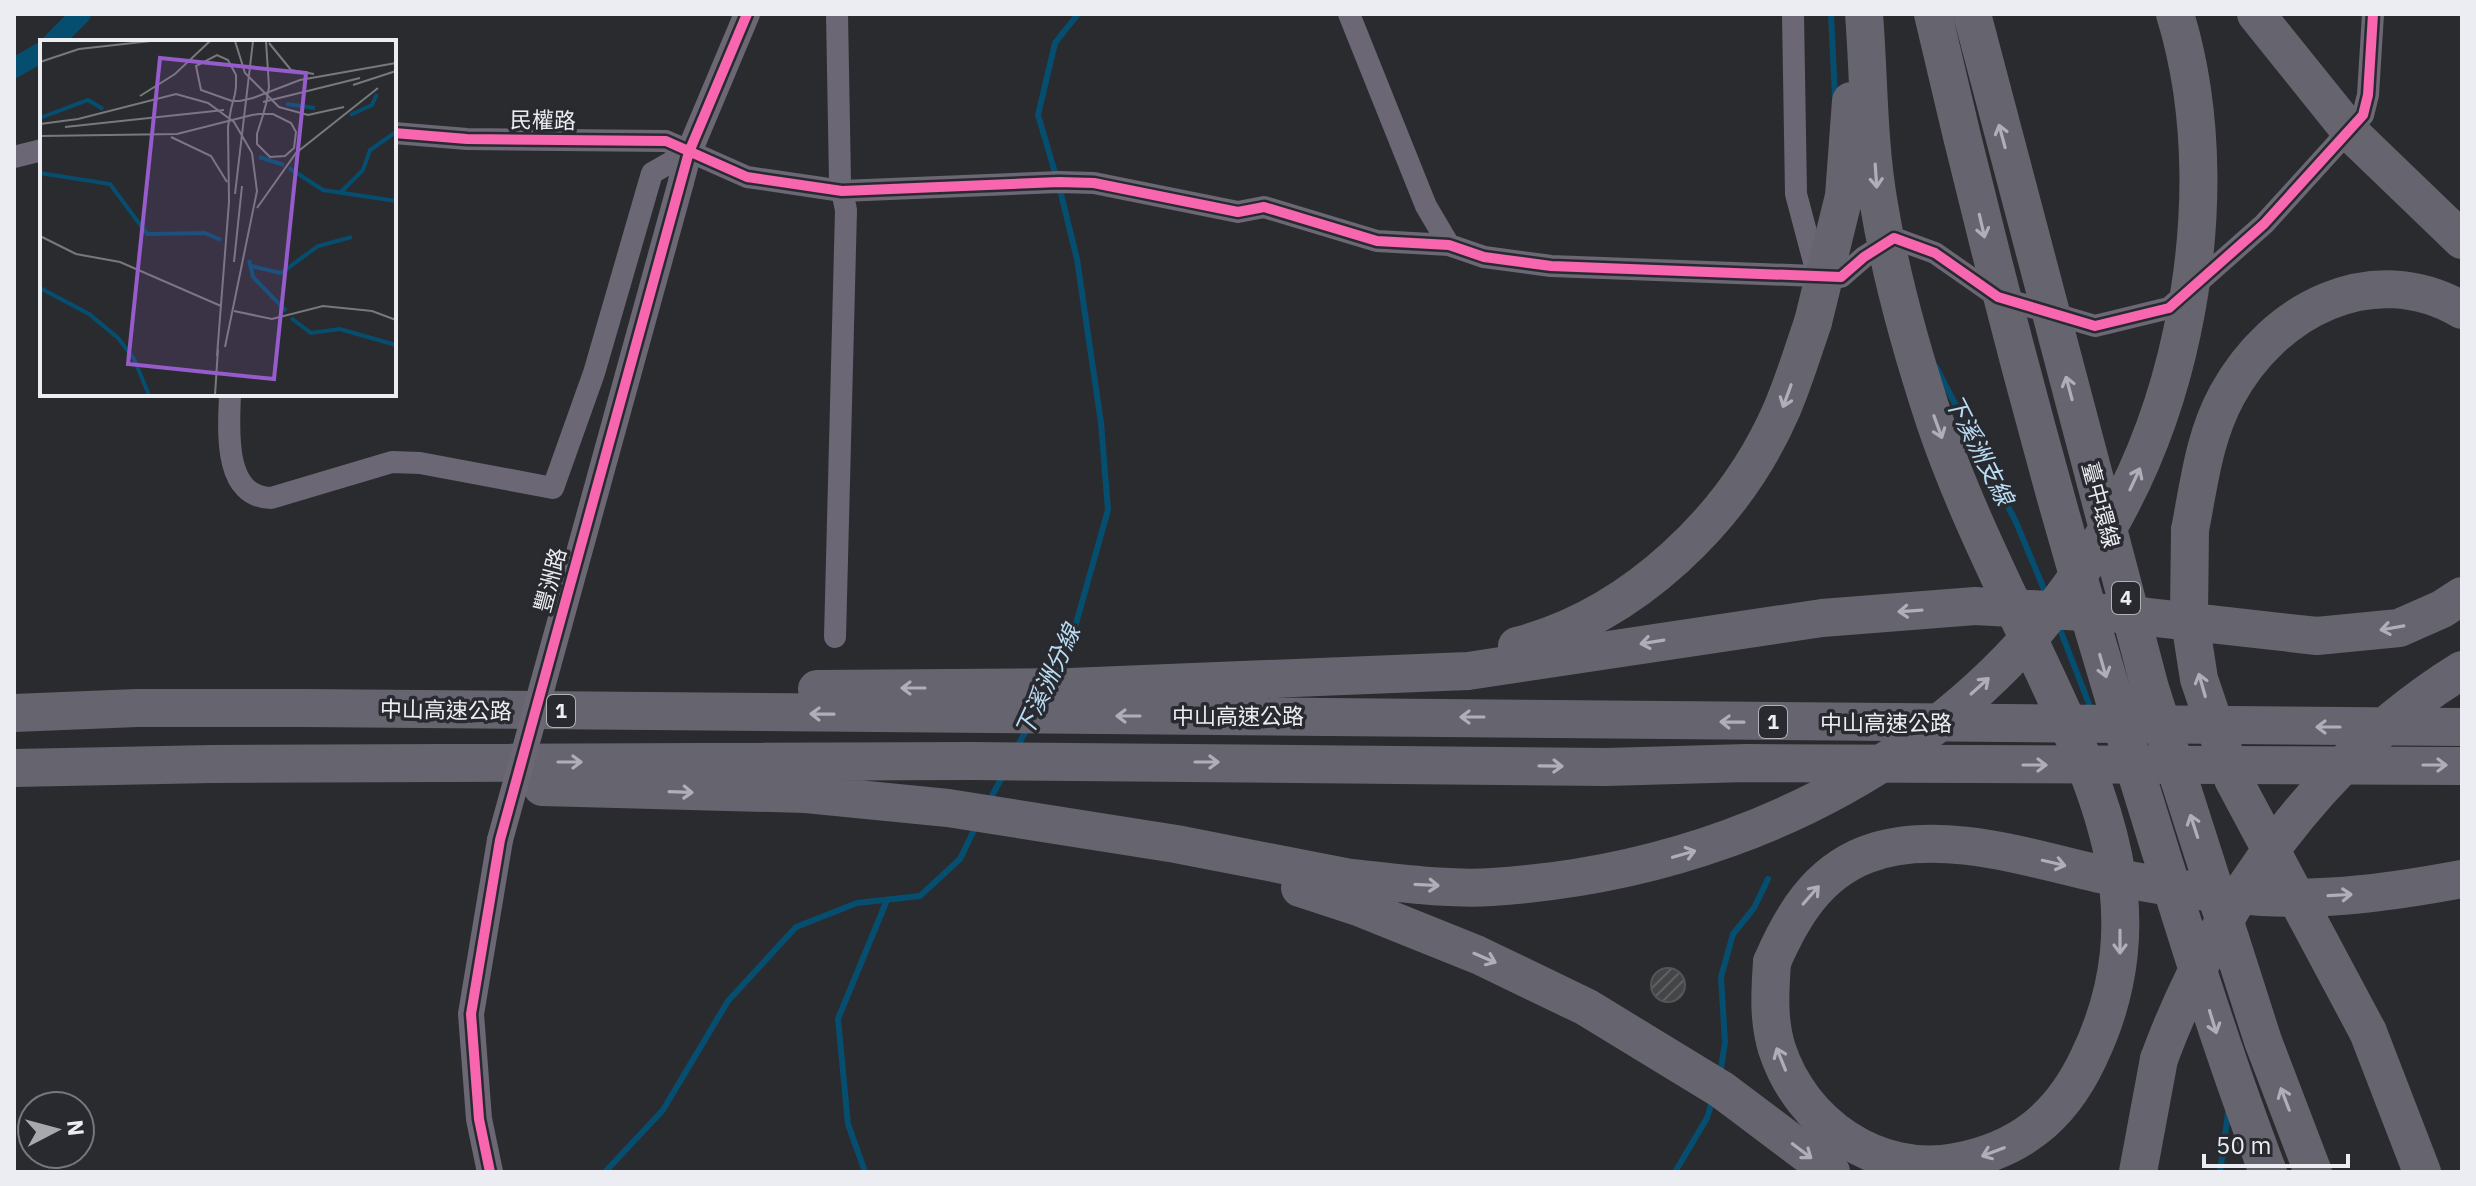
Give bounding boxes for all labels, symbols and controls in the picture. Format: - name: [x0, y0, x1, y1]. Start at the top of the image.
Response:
- inset map: [40, 40, 396, 396]
- street label: 民權路: [510, 104, 576, 135]
- one-way arrow: [1994, 124, 2009, 150]
- one-way arrow: [1869, 162, 1884, 189]
- one-way arrow: [1976, 213, 1991, 239]
- one-way arrow: [2061, 375, 2076, 401]
- one-way arrow: [1779, 383, 1793, 407]
- water label: 下溪洲支線: [1938, 389, 2023, 513]
- one-way arrow: [1932, 415, 1946, 439]
- street label: 臺中環線: [2076, 459, 2127, 551]
- one-way arrow: [2128, 467, 2143, 492]
- street label: 豐洲路: [527, 544, 572, 616]
- road number: 4: [2112, 582, 2140, 614]
- one-way arrow: [1897, 604, 1924, 619]
- water label: 下溪洲分線: [1007, 617, 1088, 742]
- one-way arrow: [2380, 621, 2405, 636]
- one-way arrow: [1640, 636, 1666, 651]
- one-way arrow: [2096, 653, 2111, 679]
- one-way arrow: [2194, 672, 2209, 698]
- one-way arrow: [1970, 678, 1990, 696]
- one-way arrow: [900, 680, 927, 696]
- street label: 中山高速公路: [380, 694, 512, 725]
- road number: 1: [547, 695, 575, 727]
- street label: 中山高速公路: [1172, 701, 1304, 730]
- one-way arrow: [809, 706, 836, 722]
- road number: 1: [1759, 706, 1787, 738]
- one-way arrow: [1115, 708, 1142, 724]
- street label: 中山高速公路: [1820, 708, 1952, 737]
- one-way arrow: [1459, 709, 1486, 725]
- one-way arrow: [1719, 714, 1746, 730]
- one-way arrow: [2315, 719, 2342, 735]
- one-way arrow: [556, 754, 583, 770]
- one-way arrow: [1193, 754, 1220, 770]
- one-way arrow: [2021, 757, 2048, 773]
- one-way arrow: [2421, 757, 2448, 773]
- one-way arrow: [1537, 758, 1564, 774]
- one-way arrow: [667, 785, 694, 800]
- one-way arrow: [2186, 814, 2201, 839]
- one-way arrow: [1670, 846, 1696, 861]
- one-way arrow: [2041, 856, 2067, 871]
- one-way arrow: [1413, 877, 1440, 892]
- one-way arrow: [1802, 885, 1820, 905]
- one-way arrow: [2326, 887, 2353, 902]
- one-way arrow: [2112, 928, 2128, 955]
- one-way arrow: [1473, 951, 1497, 966]
- one-way arrow: [2206, 1009, 2221, 1034]
- one-way arrow: [1773, 1047, 1787, 1072]
- one-way arrow: [2277, 1087, 2291, 1112]
- north arrow: [16, 1090, 96, 1170]
- text: N: [61, 1118, 92, 1137]
- scale bar: [2204, 1118, 2348, 1168]
- text: 50 m: [2216, 1129, 2271, 1161]
- one-way arrow: [1791, 1142, 1812, 1159]
- one-way arrow: [1981, 1146, 2006, 1160]

